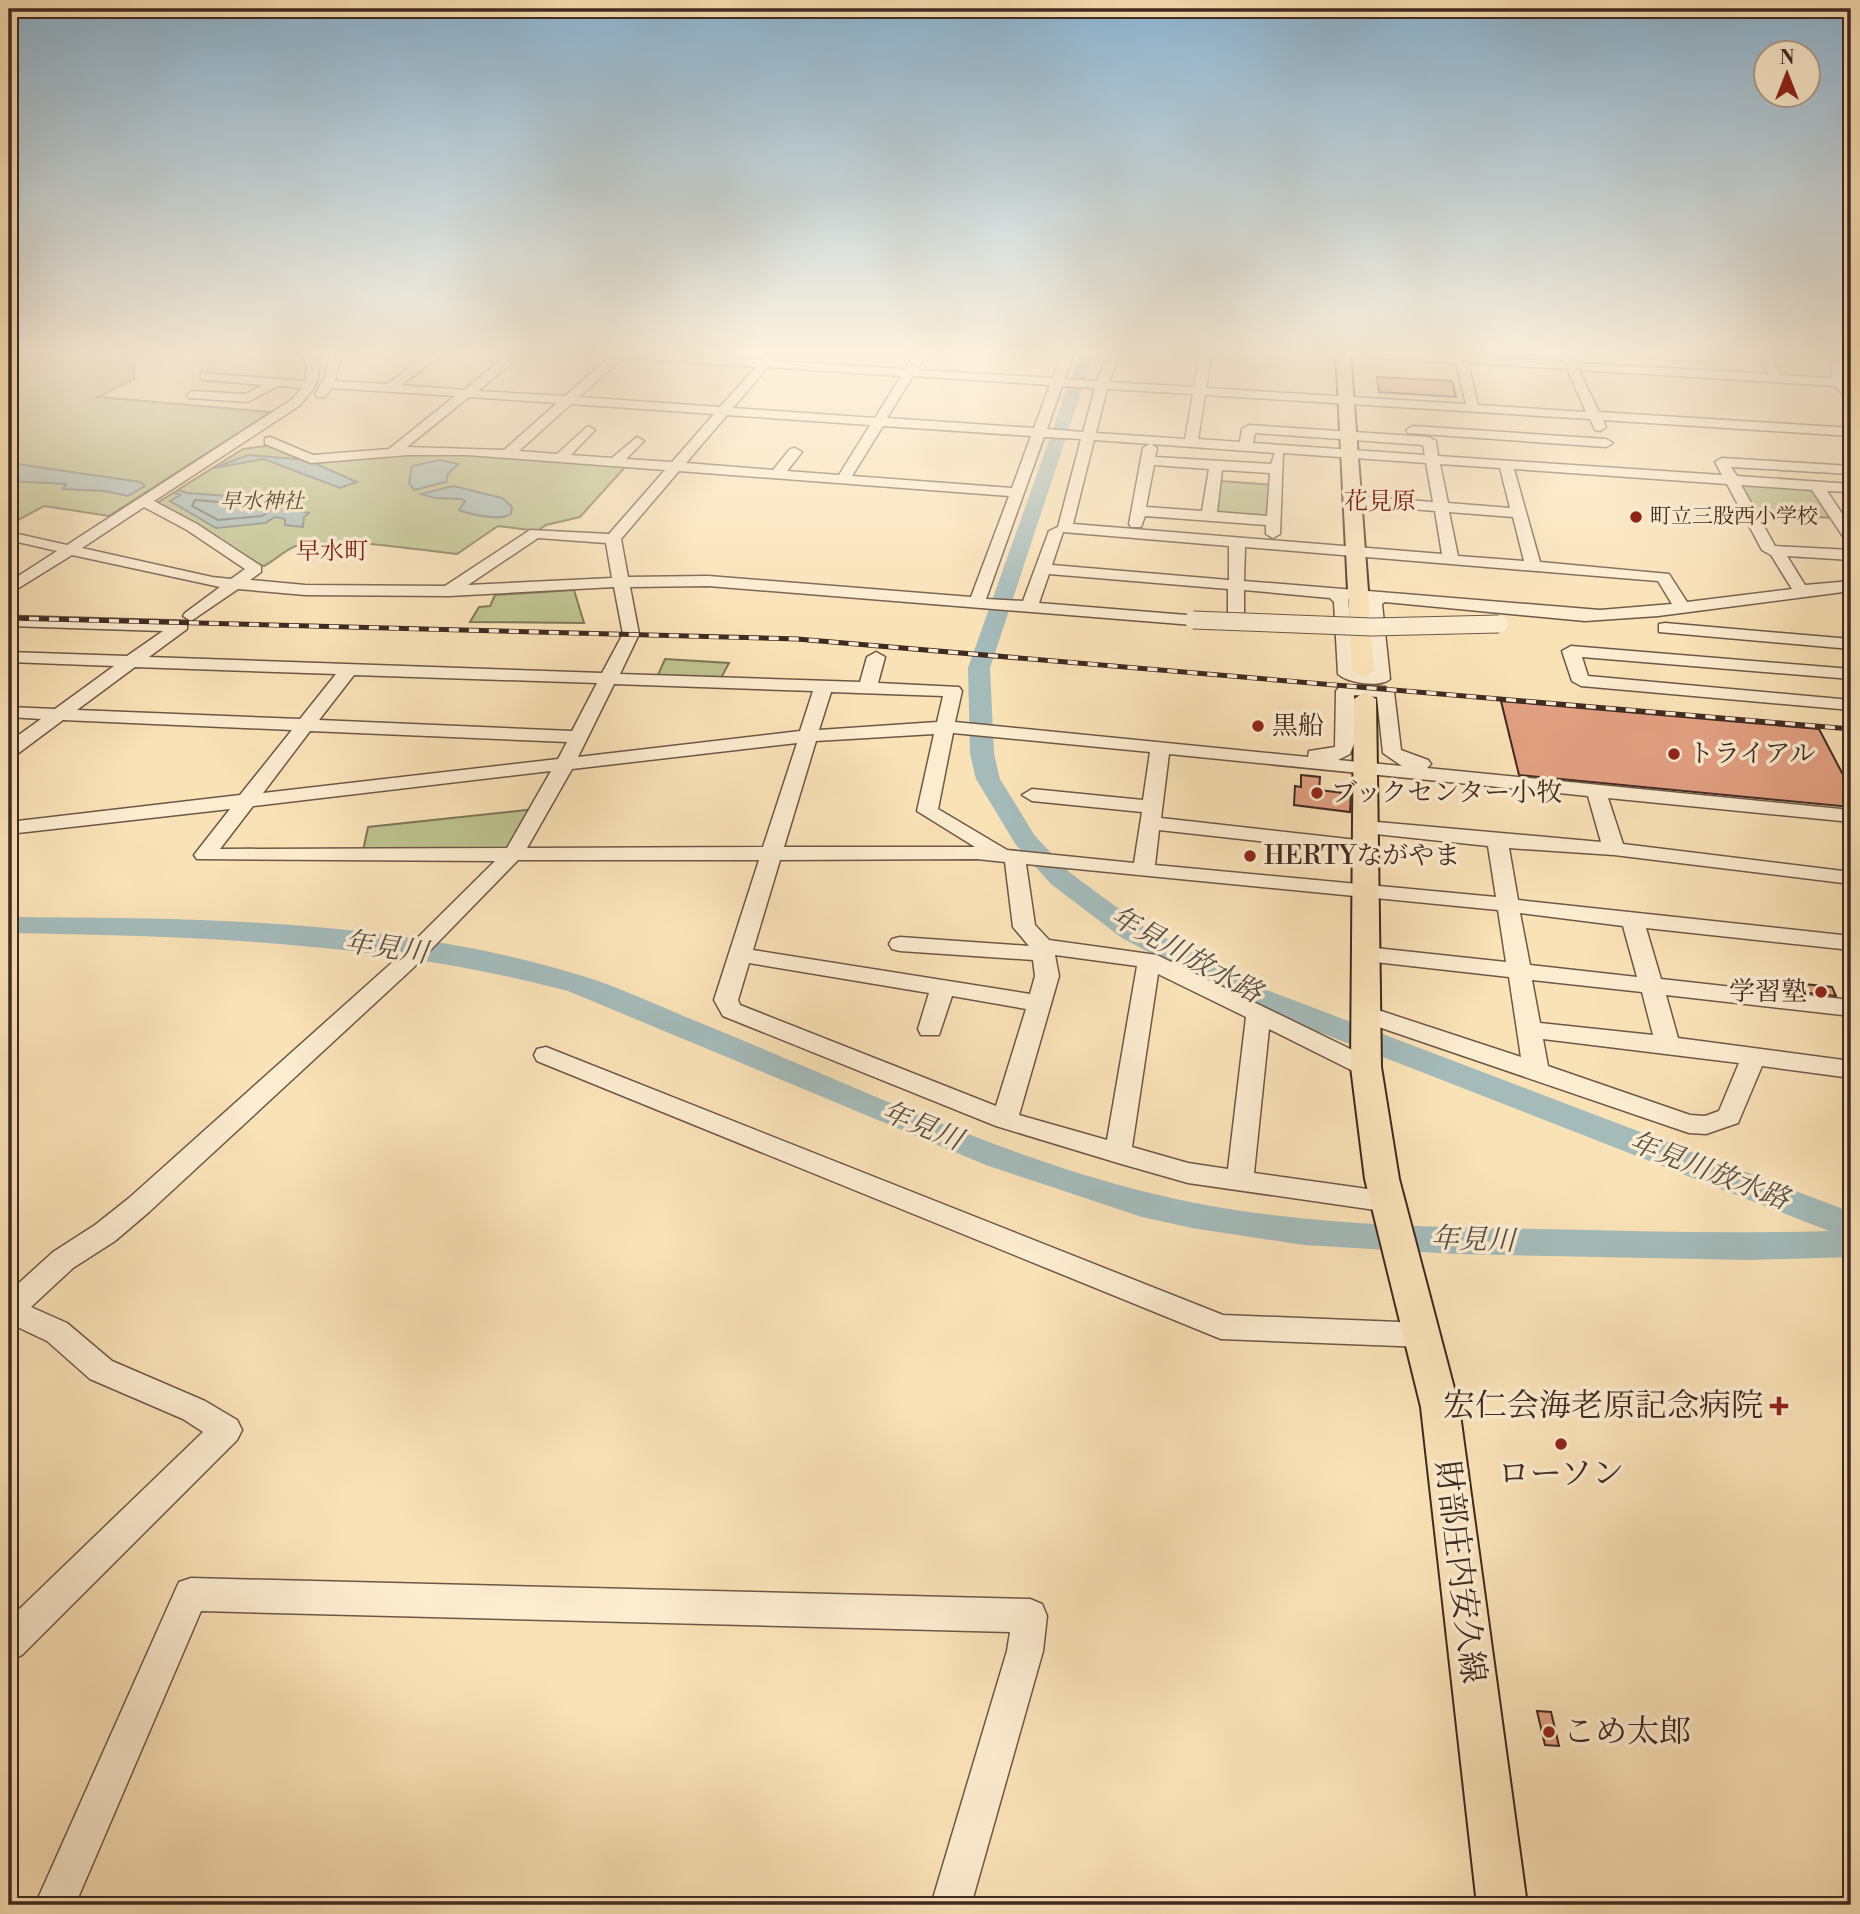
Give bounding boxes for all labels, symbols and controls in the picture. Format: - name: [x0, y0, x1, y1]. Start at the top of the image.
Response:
- north arrow: [1752, 38, 1822, 108]
- text: N: [1779, 46, 1795, 70]
- district label: 花見原: [1344, 487, 1416, 517]
- park label: 早水神社: [220, 489, 306, 515]
- place label: 町立三股西小学校: [1650, 504, 1818, 530]
- marker: 町立三股西小学校: [1628, 509, 1644, 525]
- district label: 早水町: [296, 537, 368, 567]
- place label: 黒船: [1272, 710, 1324, 742]
- marker: 黒船: [1250, 718, 1266, 734]
- place label: トライアル: [1688, 738, 1815, 770]
- marker: トライアル: [1666, 746, 1682, 762]
- place label: ブックセンター小牧: [1331, 777, 1562, 809]
- marker: ブックセンター小牧: [1309, 785, 1325, 801]
- place label: HERTYながやま: [1264, 840, 1460, 872]
- marker: HERTYながやま: [1242, 848, 1258, 864]
- water label: 年見川放水路: [1104, 899, 1270, 1012]
- water label: 年見川: [342, 925, 433, 972]
- place label: 学習塾: [1729, 976, 1807, 1008]
- marker: 学習塾: [1813, 984, 1829, 1000]
- water label: 年見川: [876, 1094, 970, 1159]
- water label: 年見川放水路: [1624, 1125, 1796, 1218]
- water label: 年見川: [1430, 1221, 1519, 1259]
- place label: 宏仁会海老原記念病院: [1443, 1386, 1763, 1426]
- marker: 宏仁会海老原記念病院: [1769, 1396, 1789, 1416]
- marker: ローソン: [1553, 1436, 1569, 1452]
- place label: ローソン: [1498, 1454, 1624, 1494]
- street label: 財部庄内安久線: [1426, 1458, 1494, 1686]
- place label: こめ太郎: [1563, 1712, 1691, 1752]
- marker: こめ太郎: [1541, 1724, 1557, 1740]

